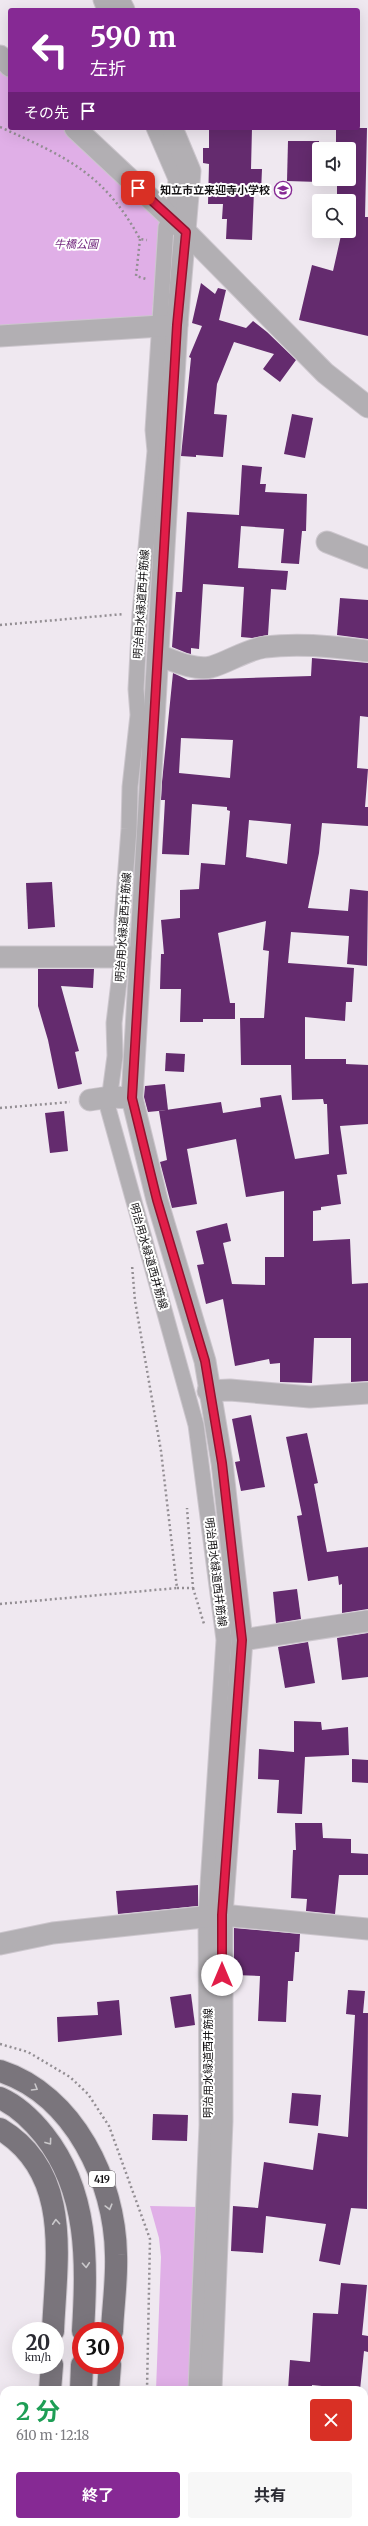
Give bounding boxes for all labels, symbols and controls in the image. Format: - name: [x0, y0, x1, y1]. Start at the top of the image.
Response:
- text: 590 m: [90, 19, 176, 55]
- icon: left: [24, 24, 76, 76]
- text: 左折: [90, 57, 126, 80]
- icon: arrive: [77, 100, 99, 122]
- text: その先: [24, 103, 69, 122]
- map controls: [312, 142, 356, 238]
- button: sound: [312, 142, 356, 186]
- pin: [121, 171, 155, 205]
- icon: arrive: [127, 177, 149, 199]
- school or university icon: 知立市立来迎寺小学校: [273, 180, 293, 200]
- place label: 知立市立来迎寺小学校: [160, 183, 270, 197]
- button: search: [312, 194, 356, 238]
- park label: 牛橋公園: [54, 237, 100, 251]
- street label: 明治用水緑道西井筋線: [130, 549, 152, 659]
- street label: 明治用水緑道西井筋線: [112, 872, 134, 982]
- street label: 明治用水緑道西井筋線: [127, 1201, 171, 1311]
- street label: 明治用水緑道西井筋線: [202, 1517, 230, 1627]
- position arrow: [201, 1954, 243, 1996]
- street label: 明治用水緑道西井筋線: [201, 2008, 215, 2118]
- one-way arrow: [31, 2084, 38, 2091]
- one-way arrow: [44, 2138, 51, 2145]
- road number: 419: [89, 2171, 115, 2187]
- one-way arrow: [104, 2204, 113, 2211]
- one-way arrow: [52, 2219, 60, 2225]
- one-way arrow: [81, 2262, 90, 2268]
- speed limit sign: 30: [72, 2322, 124, 2374]
- text: 20: [26, 2330, 50, 2355]
- text: km/h: [25, 2351, 51, 2364]
- text: 2 分: [16, 2396, 60, 2427]
- button: close: [310, 2399, 352, 2441]
- text: 610 m · 12:18: [16, 2427, 89, 2444]
- button: 終了: [16, 2472, 180, 2518]
- button: 共有: [188, 2472, 352, 2518]

